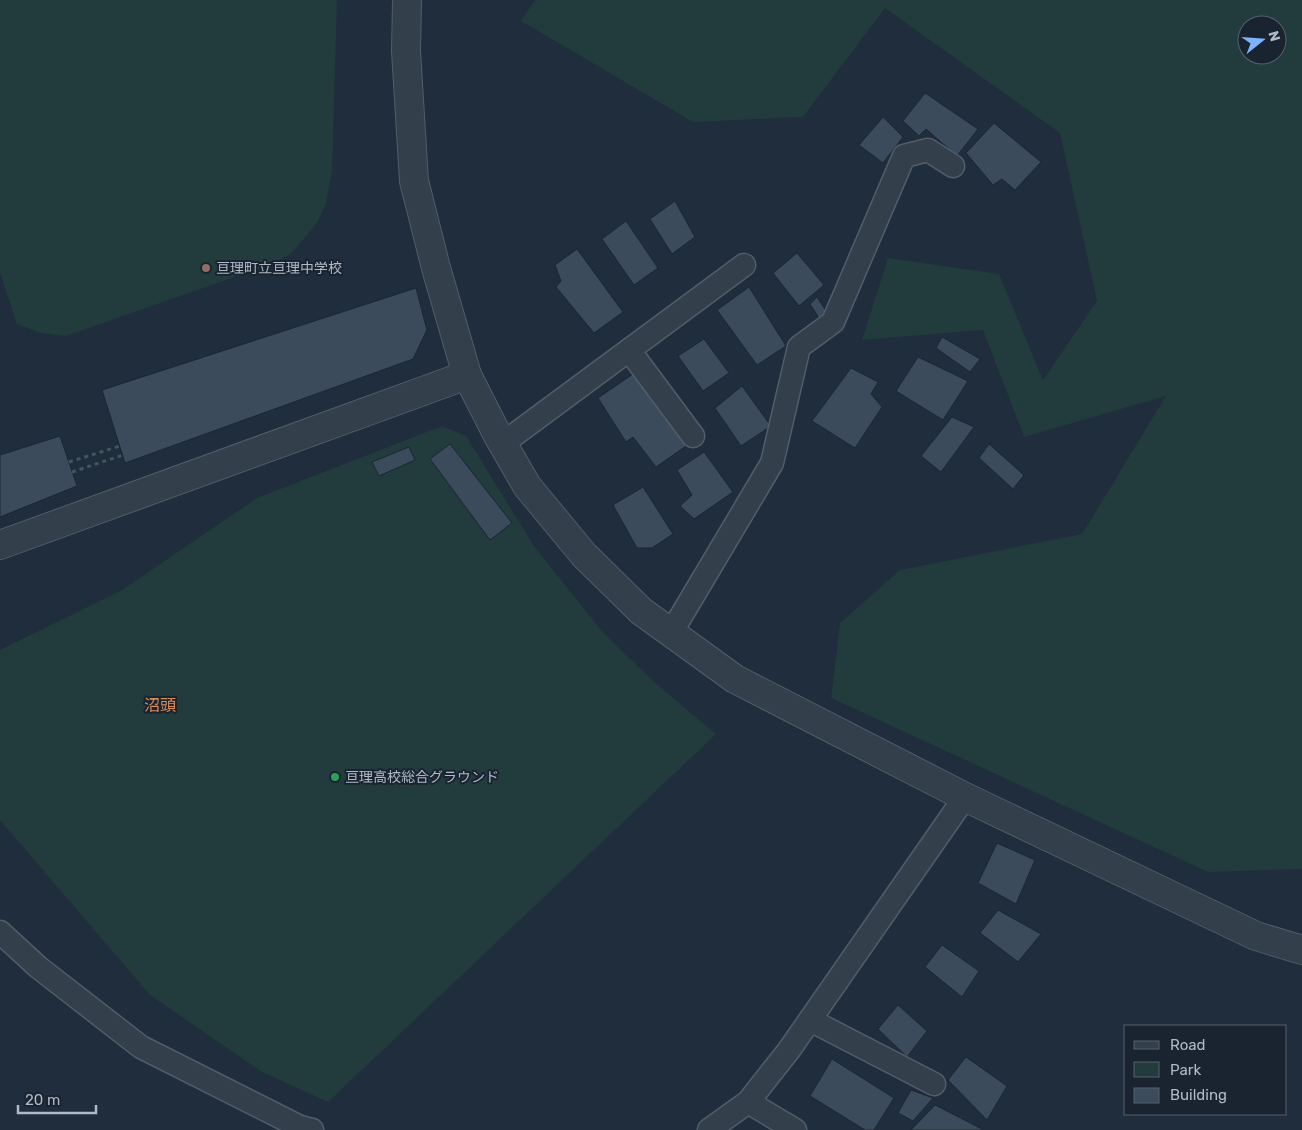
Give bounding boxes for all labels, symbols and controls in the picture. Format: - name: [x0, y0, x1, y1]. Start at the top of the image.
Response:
- north arrow: [1237, 15, 1287, 65]
- text: N: [1264, 29, 1284, 44]
- place label: 亘理町立亘理中学校: [216, 260, 342, 277]
- marker: 亘理町立亘理中学校: [200, 262, 212, 274]
- district label: 沼頭: [144, 696, 176, 715]
- place label: 亘理高校総合グラウンド: [345, 769, 499, 786]
- marker: 亘理高校総合グラウンド: [329, 771, 341, 783]
- legend: [1124, 1025, 1287, 1115]
- text: Road: [1170, 1036, 1206, 1054]
- text: Park: [1170, 1061, 1201, 1079]
- scale bar: [18, 1082, 95, 1114]
- text: Building: [1170, 1086, 1227, 1104]
- text: 20 m: [25, 1091, 60, 1109]

